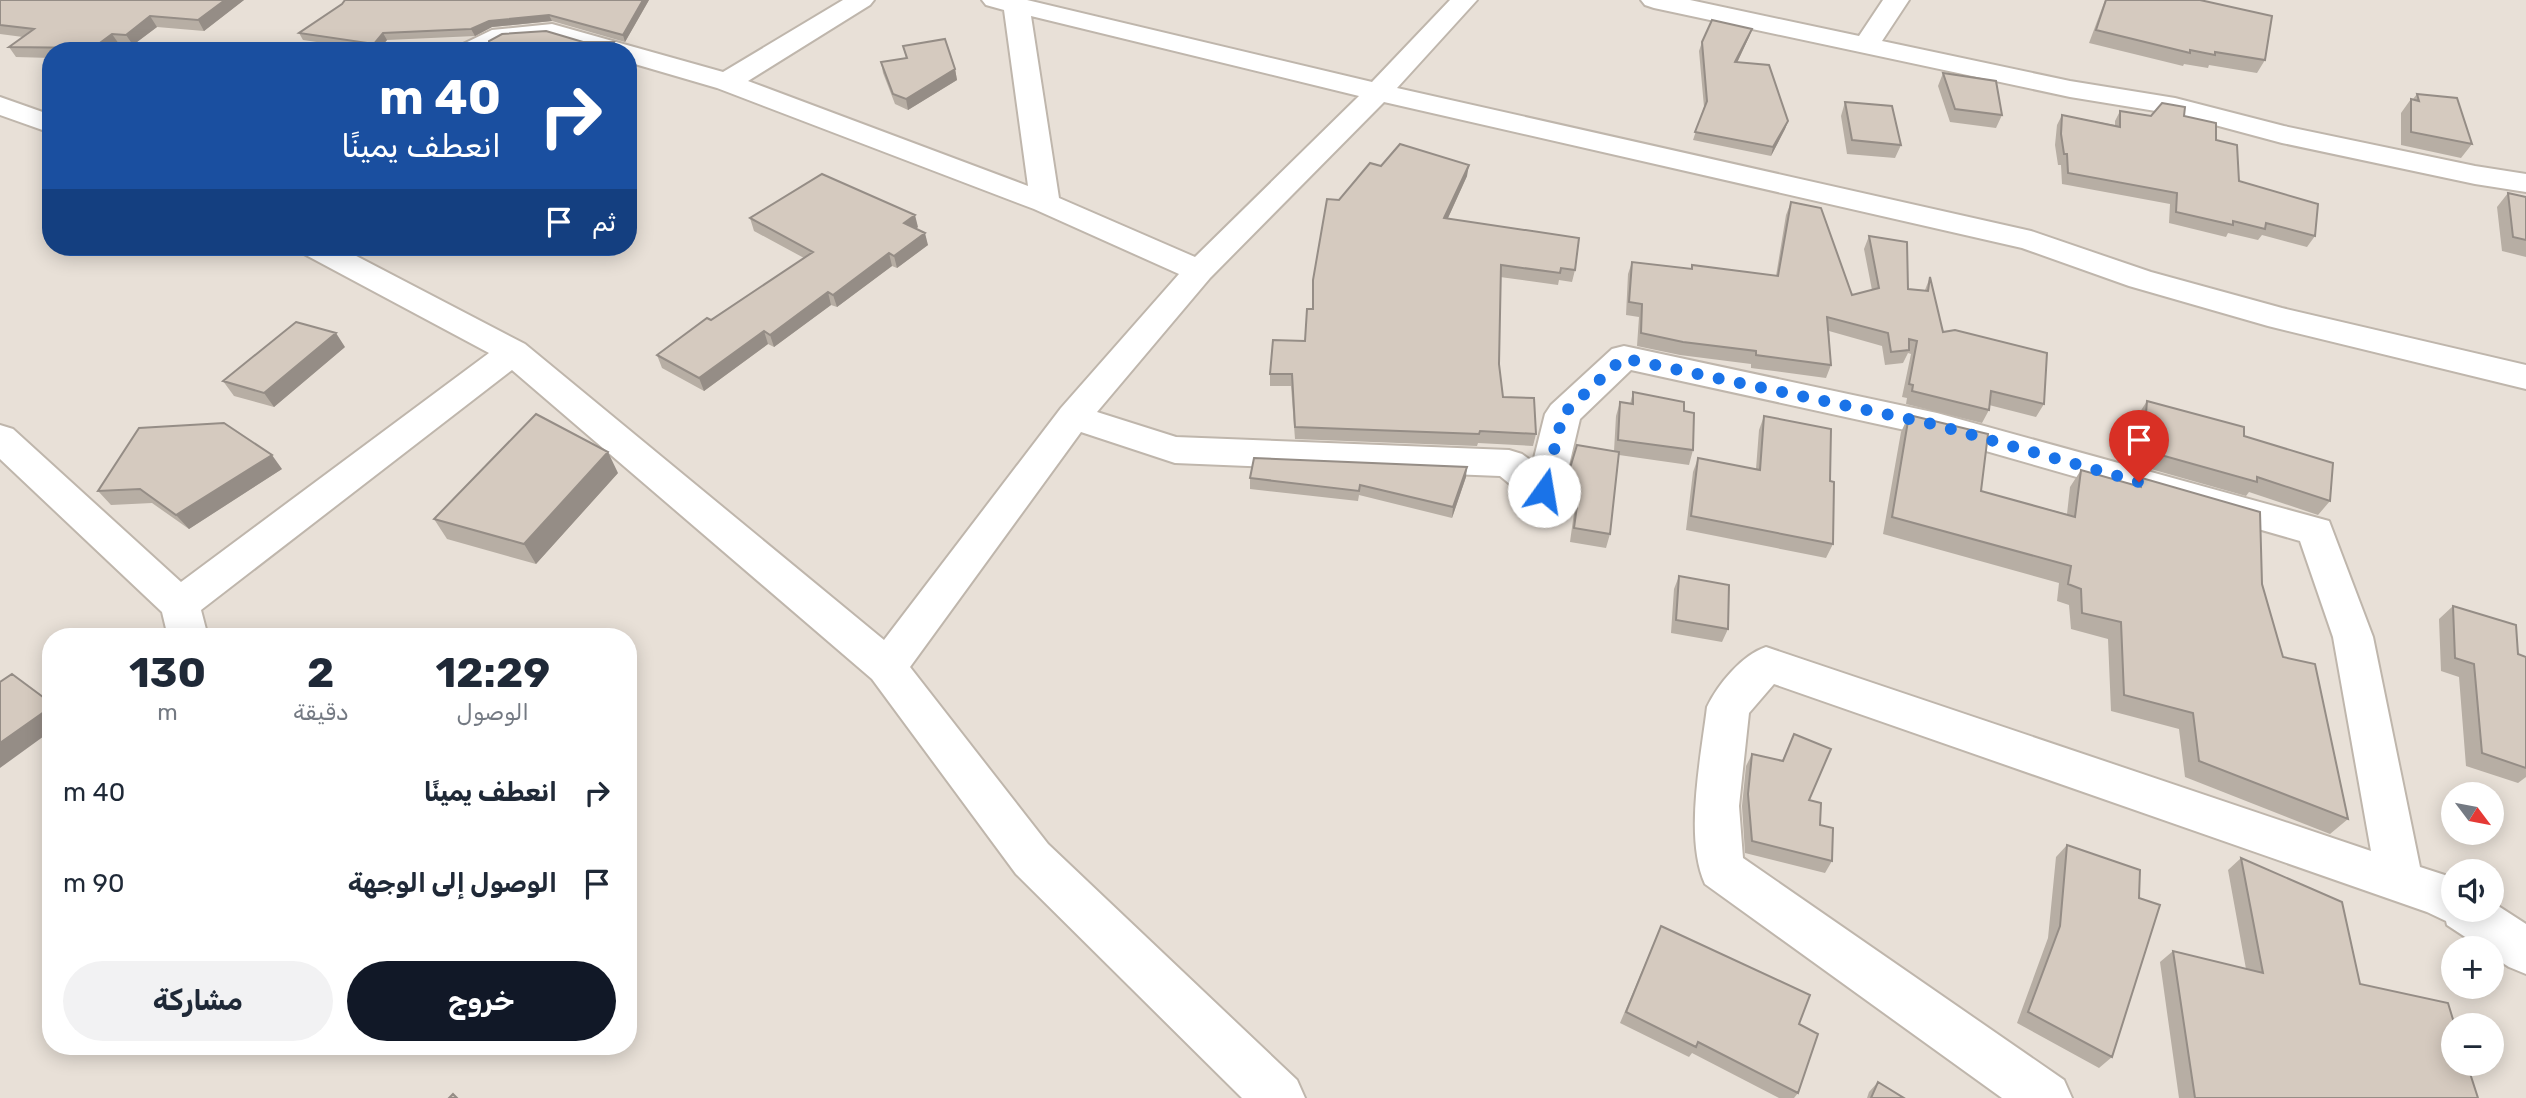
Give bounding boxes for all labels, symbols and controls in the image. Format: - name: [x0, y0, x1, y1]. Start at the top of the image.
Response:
- text: 40 m: [379, 68, 501, 126]
- icon: right: [525, 70, 616, 161]
- text: انعطف يمينًا: [341, 127, 501, 165]
- icon: arrive: [540, 203, 578, 241]
- text: ثم: [592, 207, 616, 238]
- pin: [2109, 410, 2169, 482]
- icon: arrive: [2120, 421, 2158, 459]
- position arrow: [1507, 454, 1581, 528]
- text: 130: [129, 648, 206, 698]
- text: 2: [307, 648, 334, 698]
- text: 12:29: [435, 648, 550, 698]
- text: m: [157, 698, 178, 726]
- text: دقيقة: [293, 698, 349, 726]
- text: الوصول: [457, 698, 529, 726]
- icon: right: [578, 774, 616, 812]
- text: 40 m: [63, 777, 125, 808]
- text: انعطف يمينًا: [424, 777, 557, 808]
- north arrow: [2441, 782, 2504, 845]
- map controls: [2441, 782, 2504, 1076]
- button: sound: [2441, 859, 2504, 922]
- icon: arrive: [578, 865, 616, 903]
- text: 90 m: [63, 868, 124, 899]
- text: الوصول إلى الوجهة: [348, 868, 557, 899]
- button: +: [2441, 936, 2504, 999]
- button: مشاركة: [63, 961, 333, 1041]
- button: خروج: [347, 961, 616, 1041]
- button: −: [2441, 1013, 2504, 1076]

